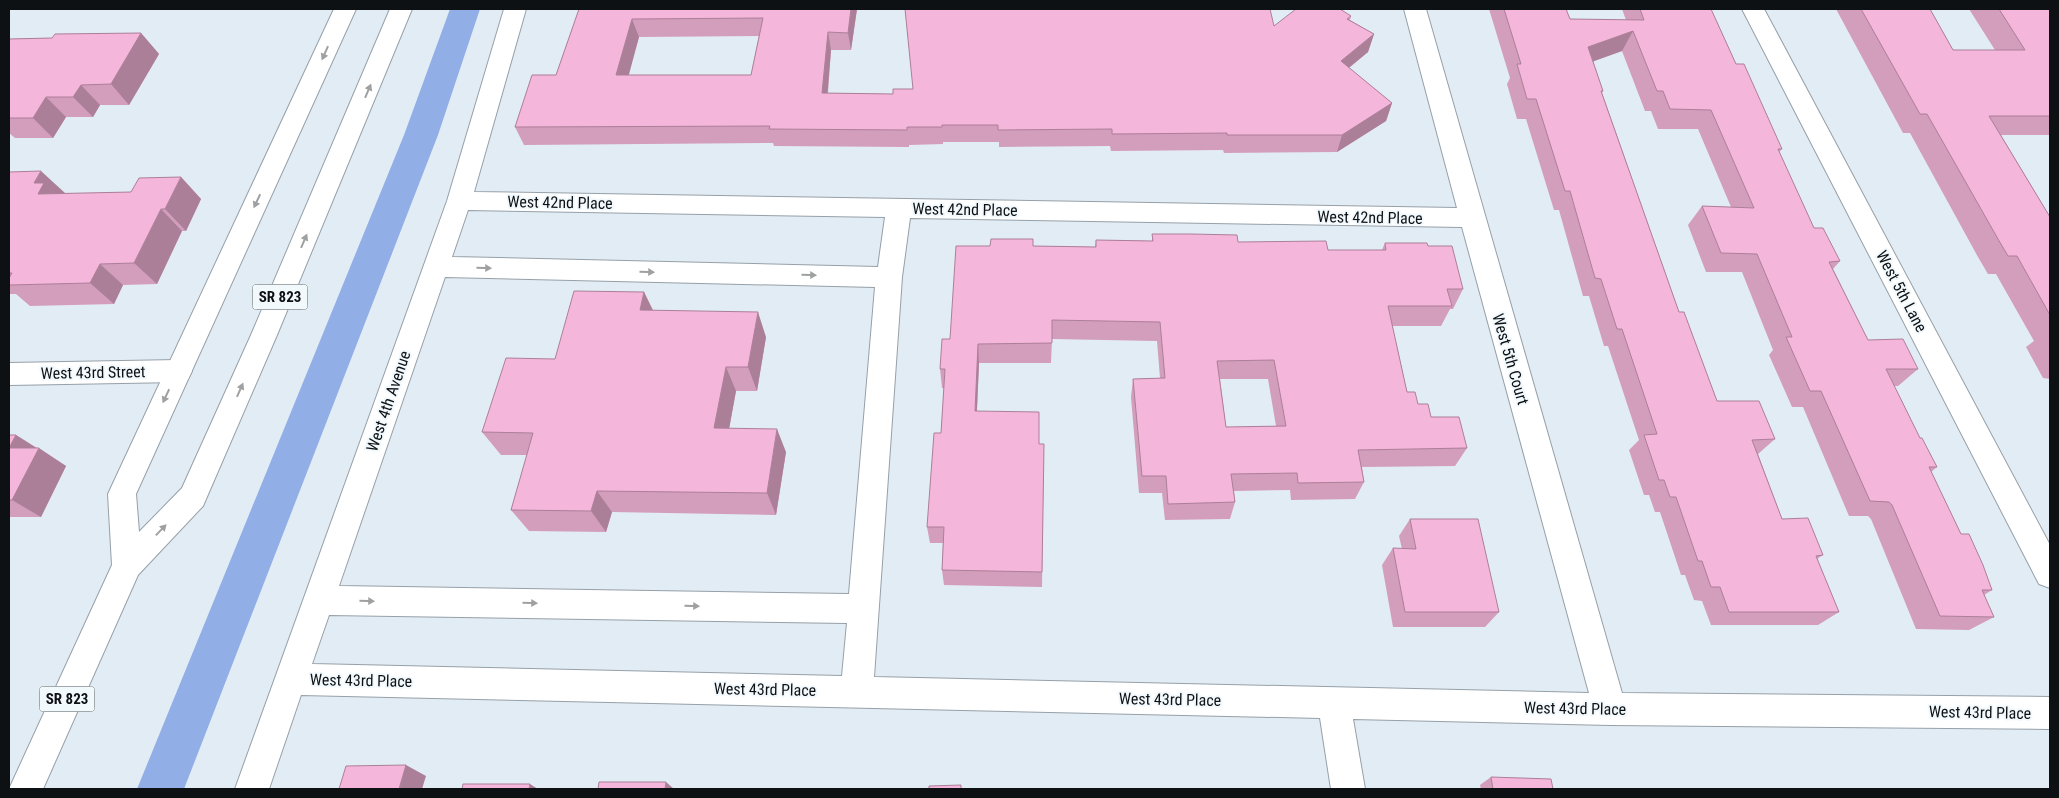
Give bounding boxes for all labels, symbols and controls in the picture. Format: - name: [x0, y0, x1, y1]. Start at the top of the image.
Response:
- one-way arrow: [321, 46, 329, 60]
- one-way arrow: [364, 84, 372, 98]
- street label: West 42nd Place: [507, 192, 613, 213]
- one-way arrow: [253, 194, 261, 208]
- street label: West 42nd Place: [912, 199, 1018, 220]
- street label: West 42nd Place: [1317, 207, 1423, 228]
- one-way arrow: [301, 234, 309, 248]
- street label: West 5th Lane: [1872, 247, 1931, 335]
- one-way arrow: [476, 264, 492, 272]
- one-way arrow: [639, 268, 655, 276]
- one-way arrow: [801, 271, 817, 279]
- road number: SR 823: [252, 284, 308, 310]
- street label: West 5th Court: [1488, 311, 1533, 407]
- street label: West 4th Avenue: [362, 348, 415, 454]
- street label: West 43rd Street: [40, 362, 146, 383]
- one-way arrow: [236, 383, 244, 397]
- one-way arrow: [162, 389, 170, 403]
- one-way arrow: [155, 524, 167, 536]
- one-way arrow: [359, 597, 375, 605]
- one-way arrow: [522, 600, 538, 608]
- one-way arrow: [684, 602, 700, 610]
- street label: West 43rd Place: [310, 670, 412, 691]
- street label: West 43rd Place: [714, 679, 816, 700]
- road number: SR 823: [40, 686, 94, 712]
- street label: West 43rd Place: [1119, 689, 1221, 710]
- street label: West 43rd Place: [1524, 698, 1626, 719]
- street label: West 43rd Place: [1929, 702, 2031, 723]

